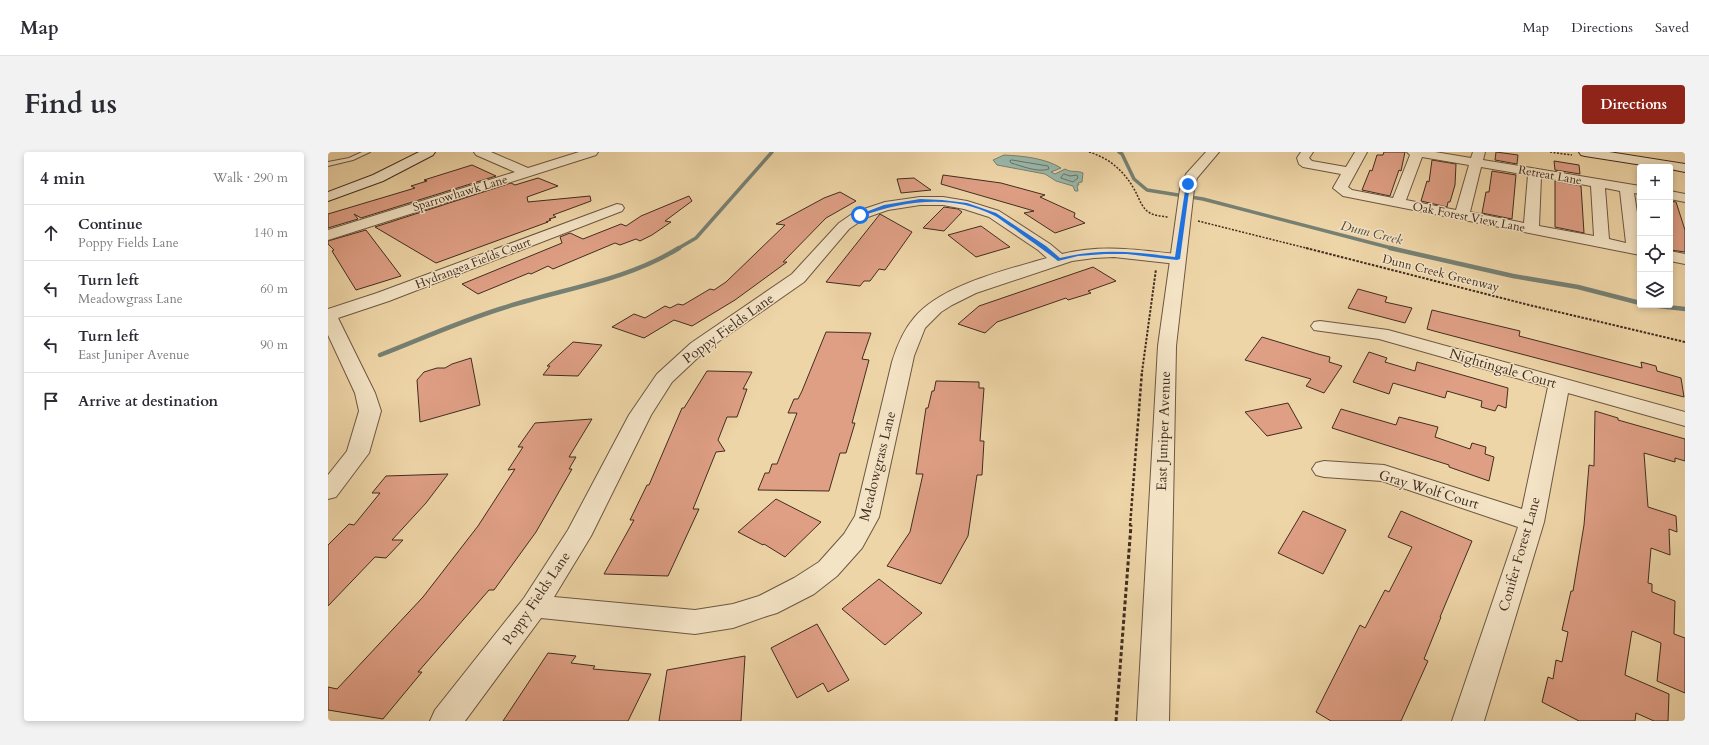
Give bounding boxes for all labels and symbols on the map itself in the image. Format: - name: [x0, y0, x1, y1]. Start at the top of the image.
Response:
- street label: Retreat Lane: [1517, 162, 1583, 188]
- street label: Sparrowhawk Lane: [411, 171, 509, 215]
- route end: [1179, 175, 1197, 193]
- street label: Oak Forest View Lane: [1411, 198, 1527, 236]
- route start: [851, 206, 869, 224]
- water label: Dunn Creek: [1339, 217, 1405, 250]
- street label: Hydrangea Fields Court: [413, 234, 533, 292]
- street label: Dunn Creek Greenway: [1381, 251, 1502, 295]
- street label: Poppy Fields Lane: [679, 289, 778, 368]
- street label: Nightingale Court: [1447, 344, 1559, 393]
- street label: East Juniper Avenue: [1152, 371, 1175, 491]
- street label: Meadowgrass Lane: [855, 409, 900, 523]
- street label: Gray Wolf Court: [1377, 465, 1482, 514]
- street label: Conifer Forest Lane: [1494, 495, 1545, 614]
- street label: Poppy Fields Lane: [498, 548, 575, 649]

